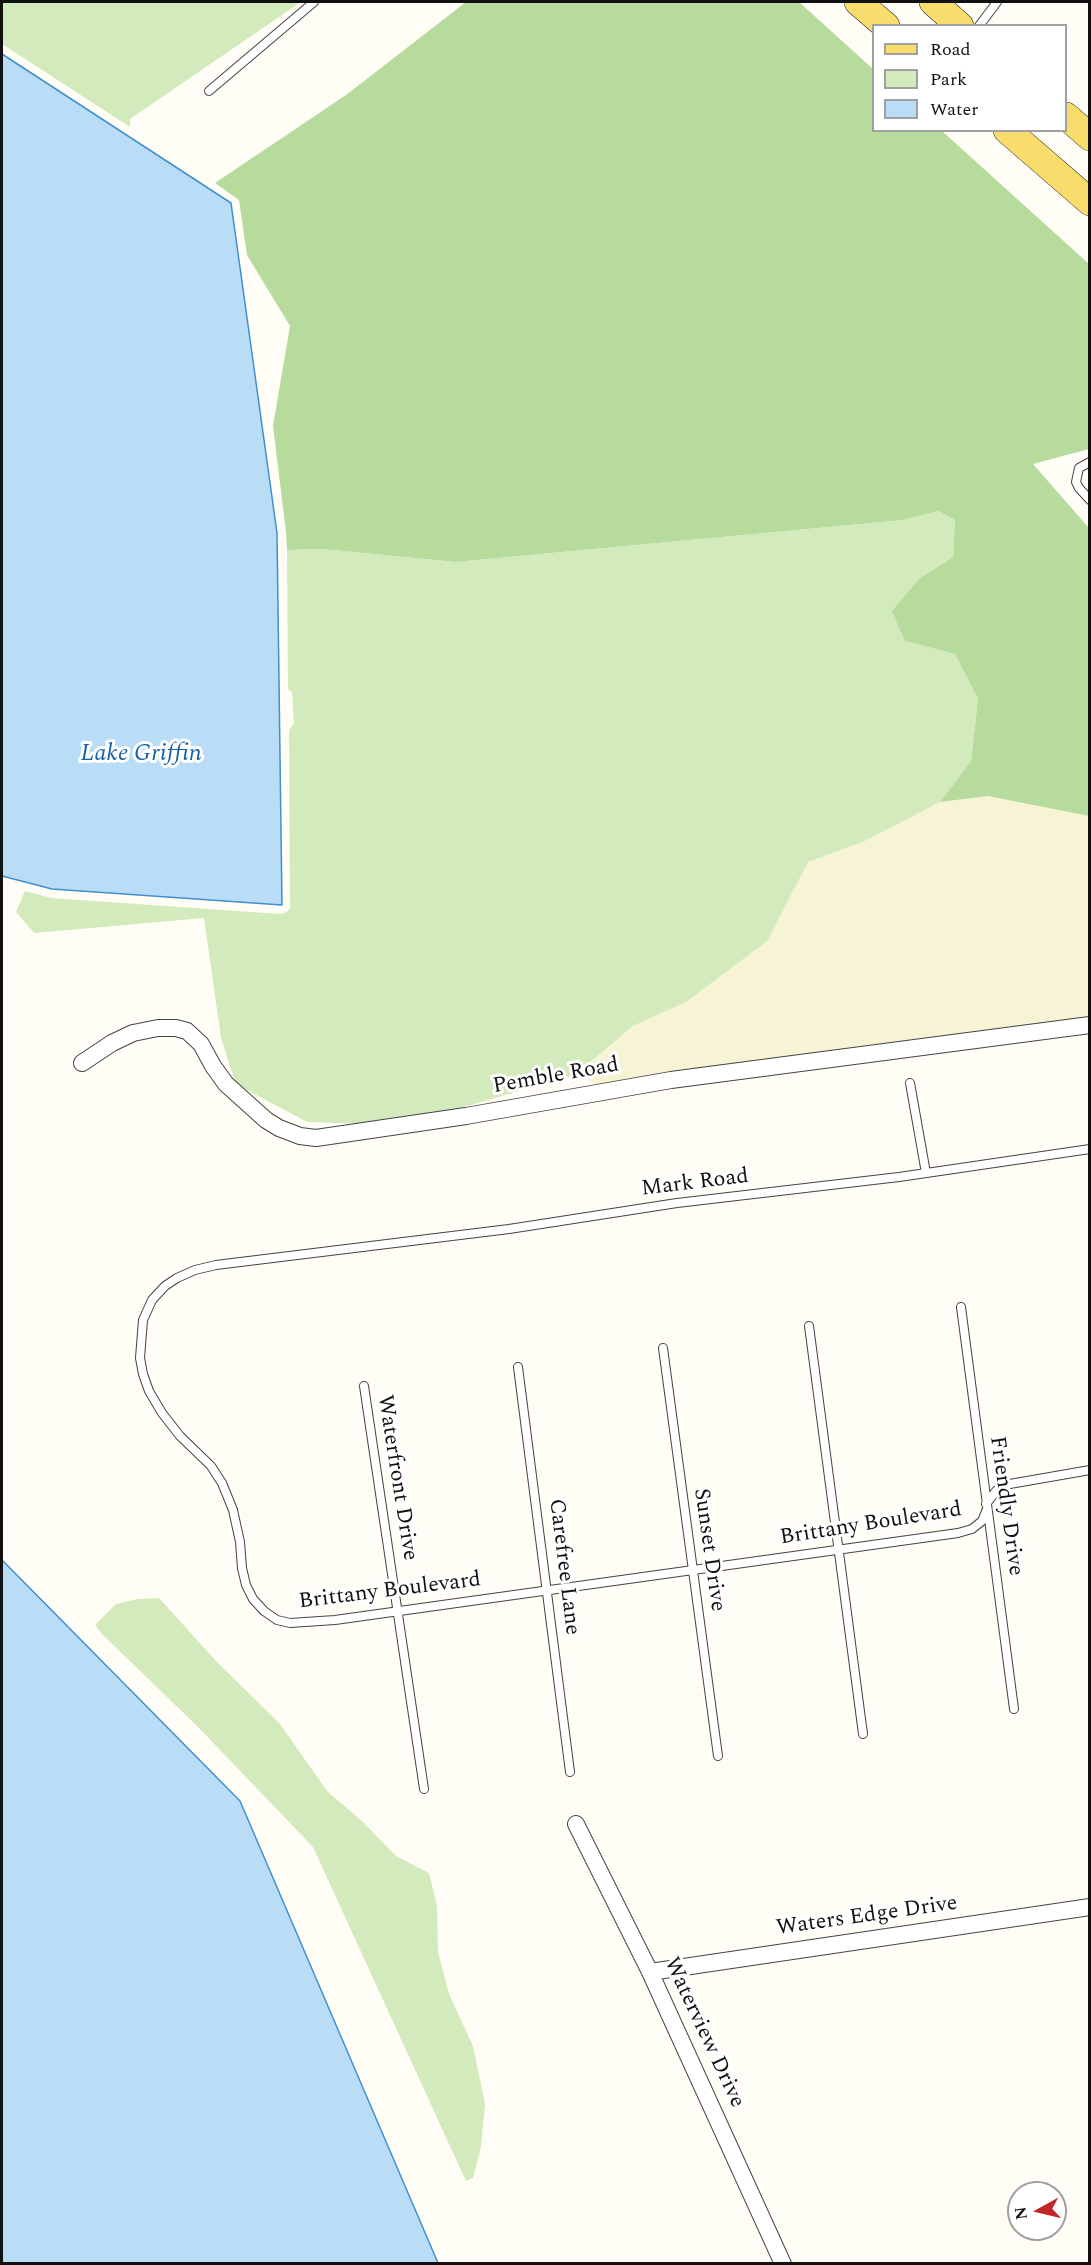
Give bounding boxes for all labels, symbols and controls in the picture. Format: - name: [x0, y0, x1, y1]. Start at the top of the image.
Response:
- legend: [872, 24, 1067, 132]
- text: Road: [930, 36, 971, 63]
- text: Park: [930, 66, 967, 93]
- text: Water: [930, 96, 978, 123]
- water label: Lake Griffin: [80, 741, 202, 769]
- street label: Pemble Road: [491, 1053, 621, 1101]
- street label: Mark Road: [640, 1164, 750, 1204]
- street label: Waterfront Drive: [370, 1393, 422, 1563]
- street label: Friendly Drive: [982, 1435, 1028, 1577]
- street label: Sunset Drive: [686, 1487, 730, 1613]
- street label: Carefree Lane: [542, 1497, 584, 1637]
- street label: Brittany Boulevard: [778, 1498, 964, 1552]
- street label: Brittany Boulevard: [297, 1568, 483, 1616]
- street label: Waters Edge Drive: [775, 1891, 959, 1943]
- street label: Waterview Drive: [657, 1954, 749, 2112]
- north arrow: [1007, 2181, 1067, 2241]
- text: N: [1008, 2205, 1034, 2221]

